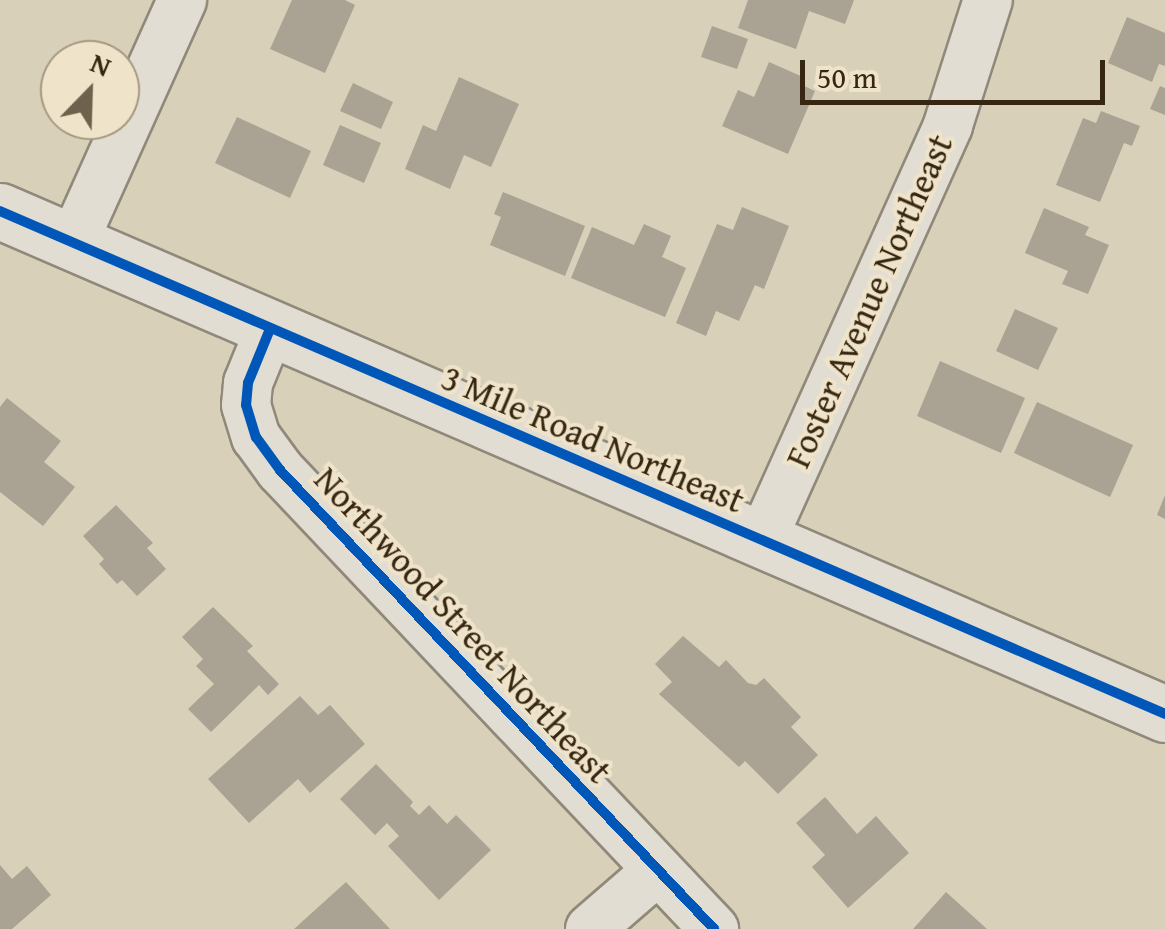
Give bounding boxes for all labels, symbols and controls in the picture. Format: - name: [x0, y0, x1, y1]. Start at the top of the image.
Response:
- north arrow: [40, 40, 140, 140]
- scale bar: [805, 40, 1110, 102]
- text: N: [85, 41, 118, 86]
- text: 50 m: [817, 55, 877, 99]
- street label: Foster Avenue Northeast: [777, 128, 961, 474]
- street label: 3 Mile Road Northeast: [436, 356, 750, 522]
- street label: Northwood Street Northeast: [306, 458, 620, 792]

